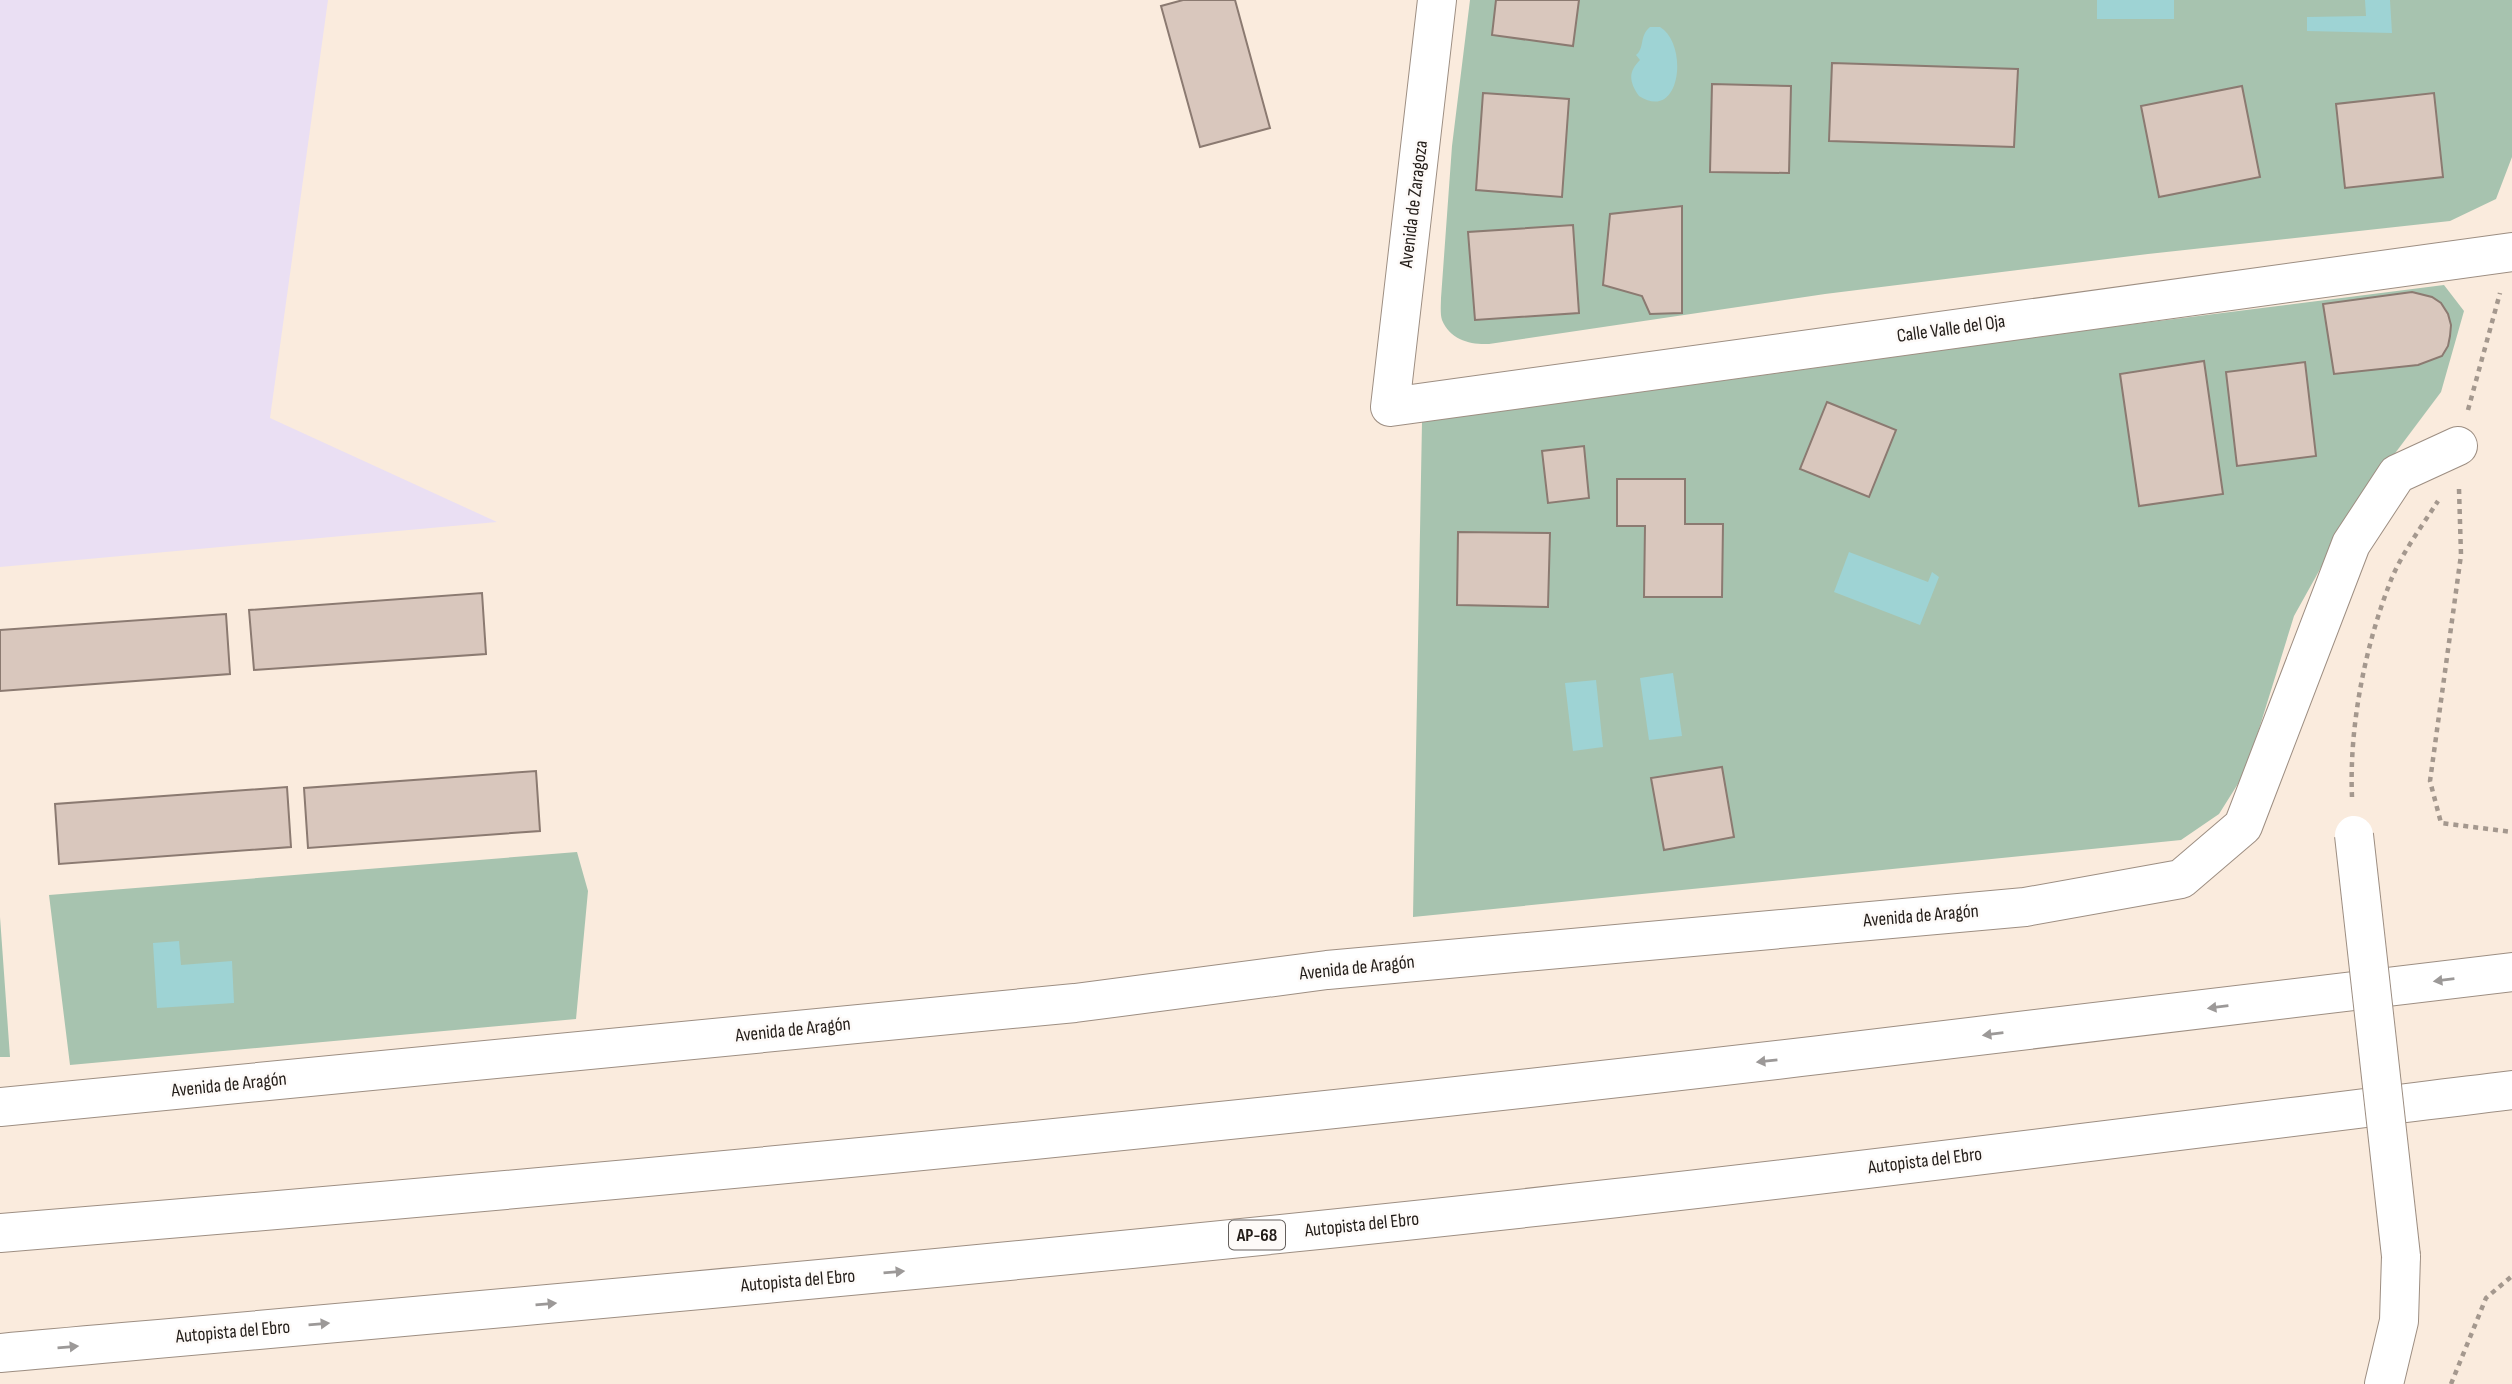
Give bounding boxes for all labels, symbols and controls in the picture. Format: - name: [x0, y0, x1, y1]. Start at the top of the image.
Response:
- street label: Avenida de Zaragoza: [1395, 139, 1433, 270]
- street label: Calle Valle del Oja: [1895, 310, 2007, 348]
- street label: Avenida de Aragón: [1861, 900, 1980, 933]
- street label: Avenida de Aragón: [1297, 951, 1416, 986]
- one-way arrow: [2433, 974, 2455, 985]
- one-way arrow: [2207, 1002, 2229, 1013]
- street label: Avenida de Aragón: [733, 1013, 852, 1048]
- one-way arrow: [1981, 1029, 2003, 1040]
- one-way arrow: [1755, 1056, 1777, 1067]
- street label: Avenida de Aragón: [169, 1068, 288, 1103]
- street label: Autopista del Ebro: [1866, 1143, 1983, 1180]
- street label: Autopista del Ebro: [1303, 1208, 1420, 1243]
- road number: AP-68: [1229, 1220, 1285, 1250]
- street label: Autopista del Ebro: [739, 1265, 856, 1298]
- one-way arrow: [883, 1266, 905, 1277]
- one-way arrow: [535, 1298, 557, 1309]
- street label: Autopista del Ebro: [174, 1316, 291, 1349]
- one-way arrow: [308, 1318, 330, 1329]
- one-way arrow: [57, 1341, 79, 1352]

